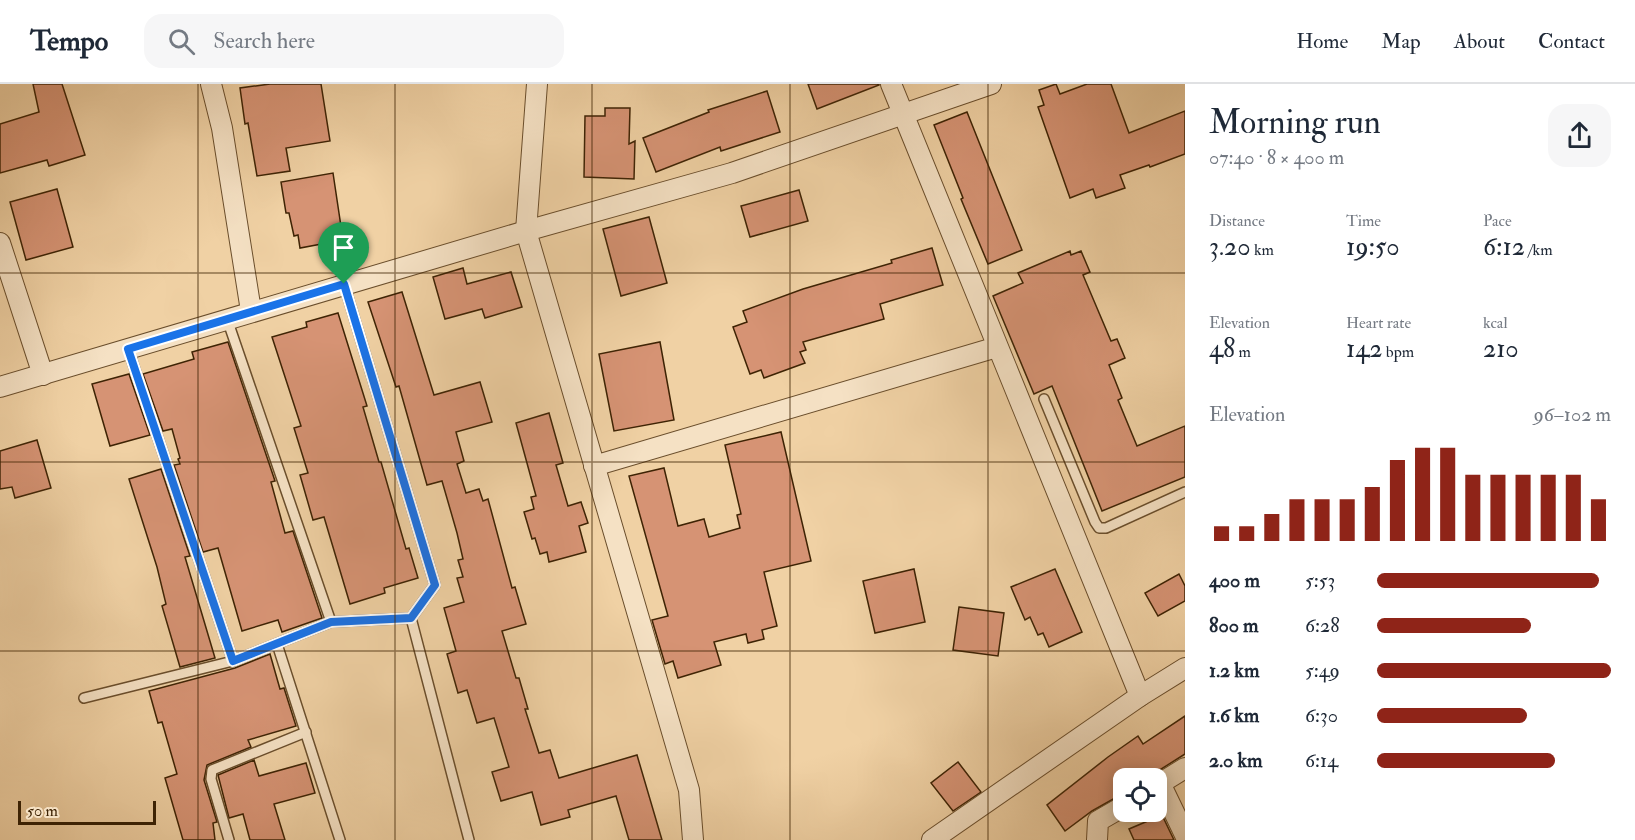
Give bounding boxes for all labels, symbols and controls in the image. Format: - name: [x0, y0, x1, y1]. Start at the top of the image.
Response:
- search box: [144, 14, 564, 68]
- text: Tempo: [30, 24, 108, 59]
- icon: search: [165, 25, 198, 58]
- text: Search here: [213, 27, 315, 55]
- text: Home: [1296, 28, 1348, 55]
- text: Map: [1381, 28, 1421, 55]
- text: About: [1454, 28, 1505, 55]
- text: Contact: [1538, 28, 1605, 55]
- text: Morning run: [1209, 102, 1381, 143]
- button: share: [1548, 104, 1611, 167]
- text: 07:40 · 8 × 400 m: [1209, 145, 1344, 170]
- text: Distance: [1209, 211, 1265, 231]
- text: Time: [1346, 211, 1381, 231]
- text: Pace: [1483, 211, 1512, 231]
- pin: [318, 222, 369, 284]
- icon: arrive: [327, 231, 360, 264]
- text: 3.20: [1209, 231, 1251, 263]
- text: 19:50: [1346, 231, 1399, 263]
- text: 6:12: [1483, 231, 1525, 263]
- text: km: [1251, 240, 1274, 260]
- text: /km: [1525, 240, 1553, 260]
- text: Elevation: [1209, 313, 1270, 333]
- text: Heart rate: [1346, 313, 1411, 333]
- text: kcal: [1483, 313, 1508, 333]
- text: 48: [1209, 333, 1235, 365]
- text: 142: [1346, 333, 1382, 365]
- text: 210: [1483, 333, 1519, 365]
- text: m: [1235, 342, 1251, 362]
- text: bpm: [1382, 342, 1414, 362]
- text: Elevation: [1209, 402, 1285, 427]
- text: 96–102 m: [1533, 402, 1611, 427]
- text: 400 m: [1209, 568, 1260, 593]
- text: 5:53: [1305, 568, 1335, 593]
- text: 800 m: [1209, 613, 1259, 638]
- text: 6:28: [1305, 613, 1340, 638]
- text: 1.2 km: [1209, 658, 1259, 683]
- text: 5:49: [1305, 658, 1340, 683]
- text: 1.6 km: [1209, 703, 1259, 728]
- text: 6:30: [1305, 703, 1338, 728]
- text: 2.0 km: [1209, 748, 1263, 773]
- text: 6:14: [1305, 748, 1338, 773]
- map controls: [1113, 768, 1167, 822]
- button: locate: [1113, 768, 1167, 822]
- scale bar: [18, 798, 156, 826]
- text: 50 m: [27, 801, 58, 821]

